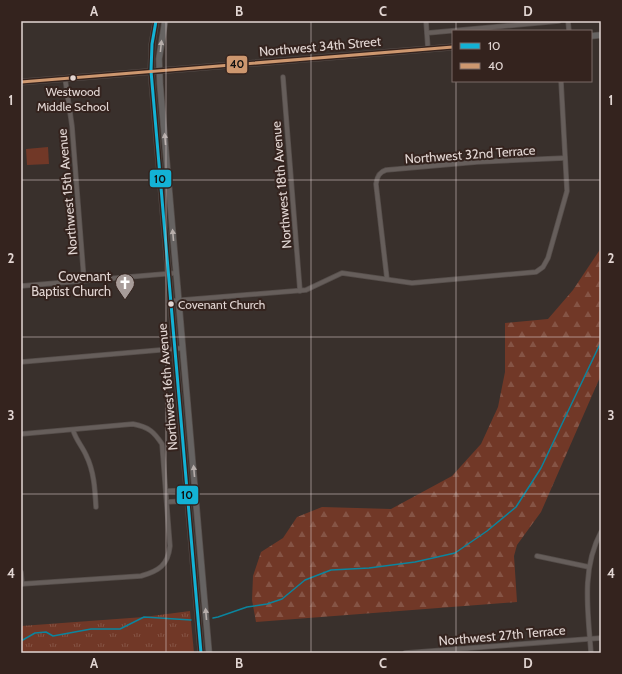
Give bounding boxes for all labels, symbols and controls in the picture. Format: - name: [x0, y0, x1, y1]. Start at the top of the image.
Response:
- text: A: [90, 3, 99, 19]
- text: B: [235, 3, 243, 19]
- text: C: [379, 3, 387, 19]
- text: D: [523, 3, 533, 19]
- legend: [452, 30, 592, 82]
- street label: Northwest 34th Street: [258, 33, 382, 59]
- text: 10: [488, 38, 500, 53]
- one-way arrow: [157, 40, 164, 52]
- line badge: 40: [226, 55, 248, 74]
- text: 40: [230, 57, 245, 71]
- text: 40: [488, 58, 503, 73]
- marker: Westwood Middle School: [68, 73, 78, 83]
- place label: Westwood Middle School: [37, 84, 109, 114]
- text: 1: [9, 92, 13, 108]
- text: 1: [609, 92, 613, 108]
- street label: Northwest 18th Avenue: [267, 120, 295, 249]
- street label: Northwest 15th Avenue: [53, 128, 81, 256]
- one-way arrow: [161, 133, 168, 145]
- street label: Northwest 32nd Terrace: [404, 141, 536, 167]
- line badge: 10: [149, 169, 172, 188]
- text: 10: [154, 172, 166, 186]
- one-way arrow: [170, 229, 177, 241]
- text: 2: [8, 250, 15, 266]
- text: 2: [608, 250, 615, 266]
- place label: Covenant Baptist Church: [31, 268, 112, 299]
- church icon: Covenant Baptist Church: [114, 272, 136, 300]
- place label: Covenant Church: [178, 297, 265, 312]
- marker: Covenant Church: [166, 299, 176, 309]
- street label: Northwest 16th Avenue: [153, 322, 181, 451]
- text: 3: [7, 407, 15, 423]
- text: 3: [607, 407, 615, 423]
- one-way arrow: [190, 465, 197, 477]
- line badge: 10: [176, 485, 199, 505]
- text: 10: [181, 488, 193, 502]
- text: 4: [7, 565, 15, 581]
- text: 4: [607, 565, 615, 581]
- one-way arrow: [202, 608, 209, 620]
- street label: Northwest 27th Terrace: [438, 621, 566, 649]
- text: A: [90, 655, 99, 671]
- text: B: [235, 655, 243, 671]
- text: C: [379, 655, 387, 671]
- text: D: [523, 655, 533, 671]

